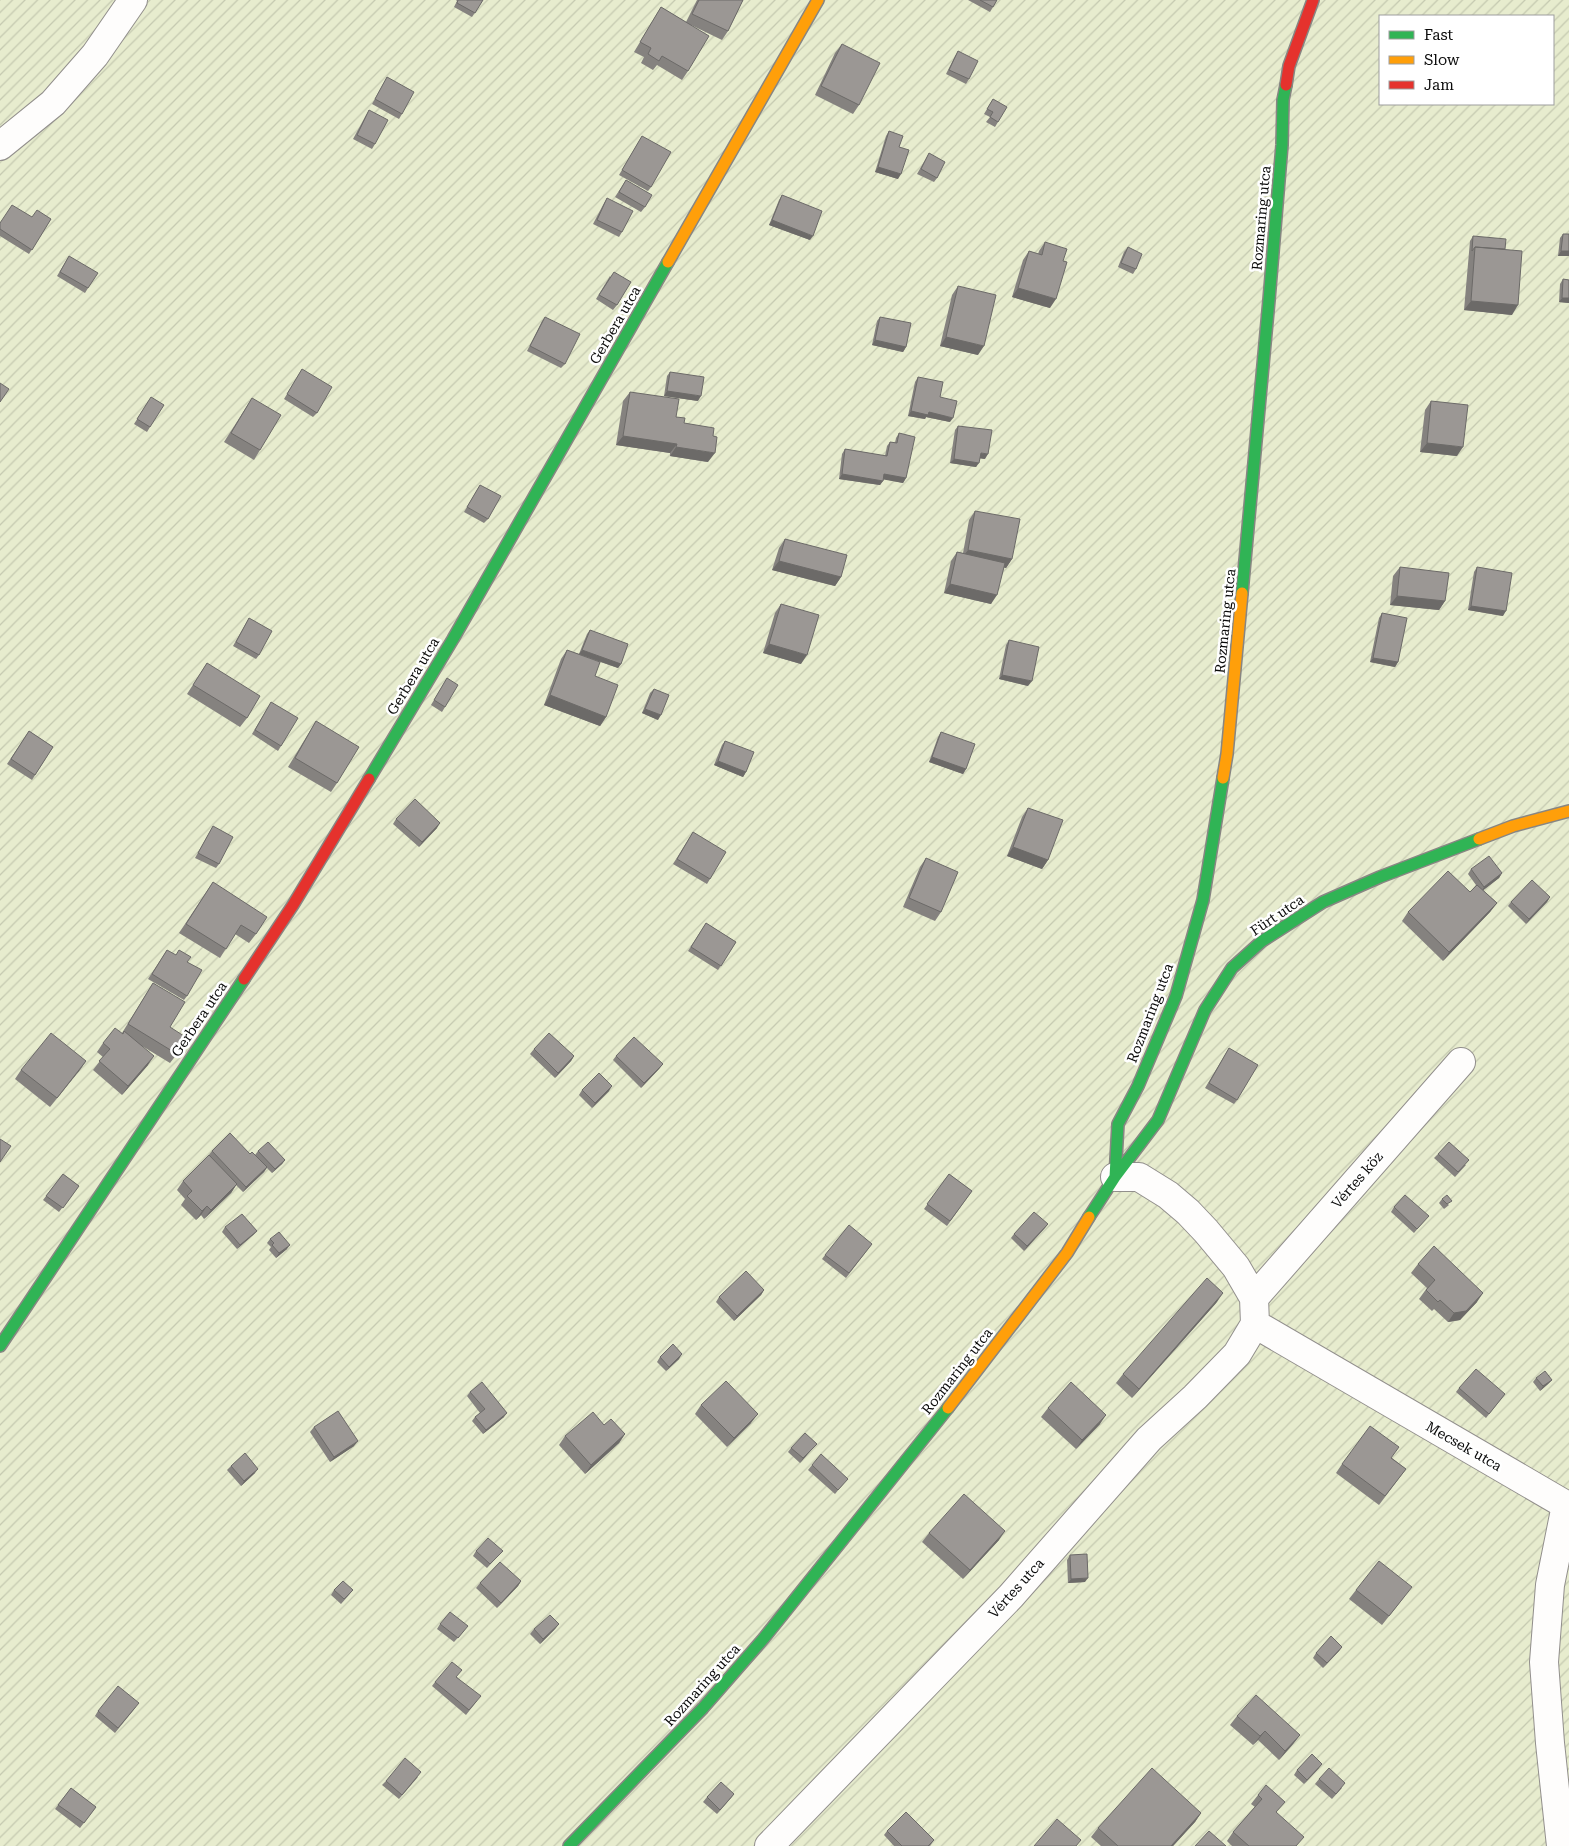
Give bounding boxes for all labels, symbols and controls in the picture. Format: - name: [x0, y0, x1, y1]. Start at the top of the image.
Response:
- legend: [1379, 15, 1554, 105]
- text: Fast: [1424, 26, 1454, 44]
- text: Slow: [1424, 51, 1460, 69]
- text: Jam: [1424, 76, 1454, 94]
- street label: Rozmaring utca: [1248, 165, 1274, 271]
- street label: Gerbera utca: [586, 283, 644, 367]
- street label: Rozmaring utca: [1212, 568, 1238, 674]
- street label: Gerbera utca: [384, 634, 443, 718]
- street label: Fürt utca: [1247, 891, 1307, 939]
- street label: Rozmaring utca: [1124, 961, 1176, 1065]
- street label: Gerbera utca: [168, 978, 230, 1060]
- street label: Vértes köz: [1328, 1148, 1386, 1211]
- street label: Rozmaring utca: [918, 1324, 996, 1417]
- street label: Mecsek utca: [1423, 1418, 1505, 1474]
- street label: Vértes utca: [985, 1555, 1047, 1621]
- street label: Rozmaring utca: [661, 1640, 743, 1729]

